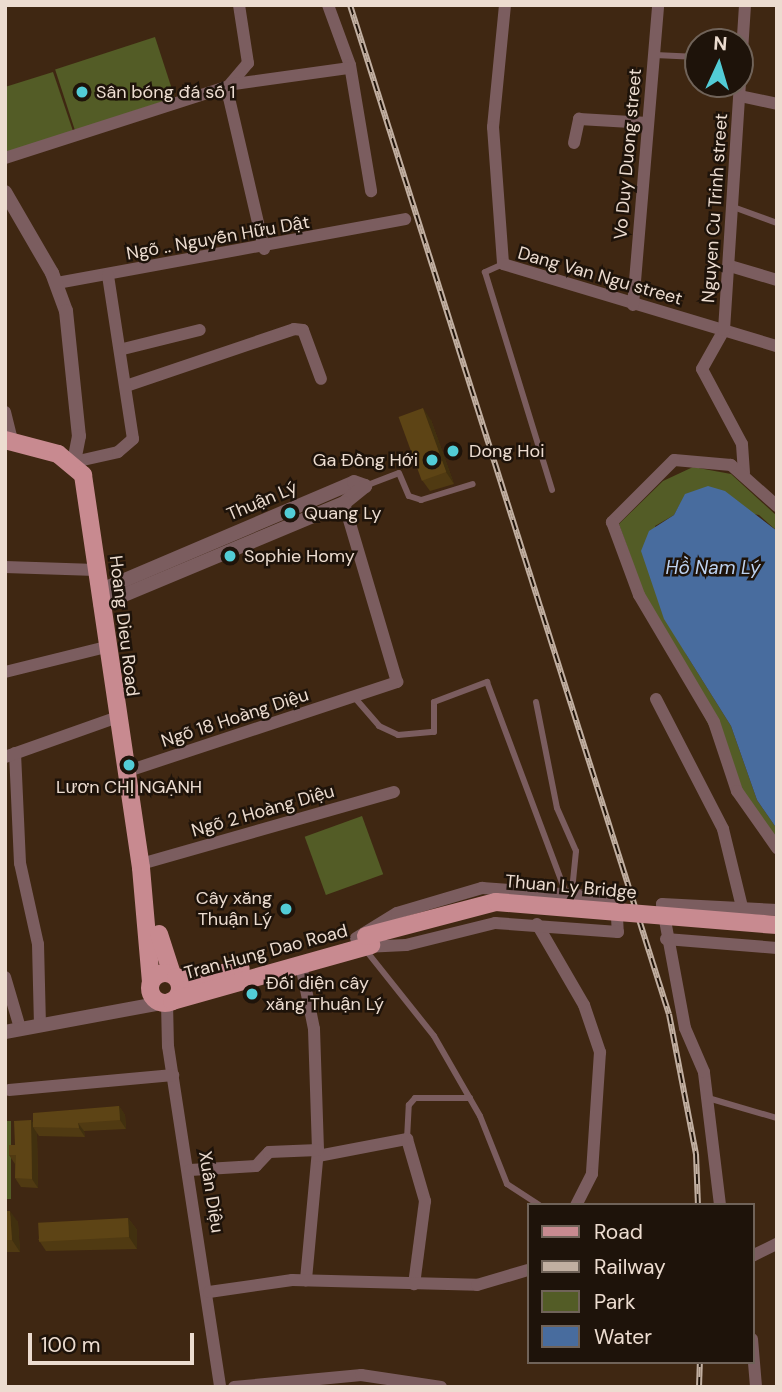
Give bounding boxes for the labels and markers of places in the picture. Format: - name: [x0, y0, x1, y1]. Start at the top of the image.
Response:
- place label: Sân bóng đá số 1: [96, 81, 235, 103]
- marker: Sân bóng đá số 1: [74, 84, 90, 100]
- place label: Dong Hoi: [469, 440, 544, 462]
- marker: Dong Hoi: [443, 441, 463, 461]
- place label: Ga Đồng Hới: [313, 449, 418, 471]
- marker: Ga Đồng Hới: [424, 452, 440, 468]
- place label: Quang Ly: [304, 502, 382, 524]
- marker: Quang Ly: [282, 505, 298, 521]
- place label: Sophie Homy: [244, 545, 355, 567]
- marker: Sophie Homy: [222, 548, 238, 564]
- marker: Lươn CHỊ NGẠNH: [121, 757, 137, 773]
- place label: Lươn CHỊ NGẠNH: [56, 776, 202, 798]
- place label: Cây xăng Thuận Lý: [196, 888, 272, 930]
- marker: Cây xăng Thuận Lý: [278, 901, 294, 917]
- place label: Đối diện cây xăng Thuận Lý: [266, 973, 384, 1016]
- marker: Đối diện cây xăng Thuận Lý: [244, 986, 260, 1002]

